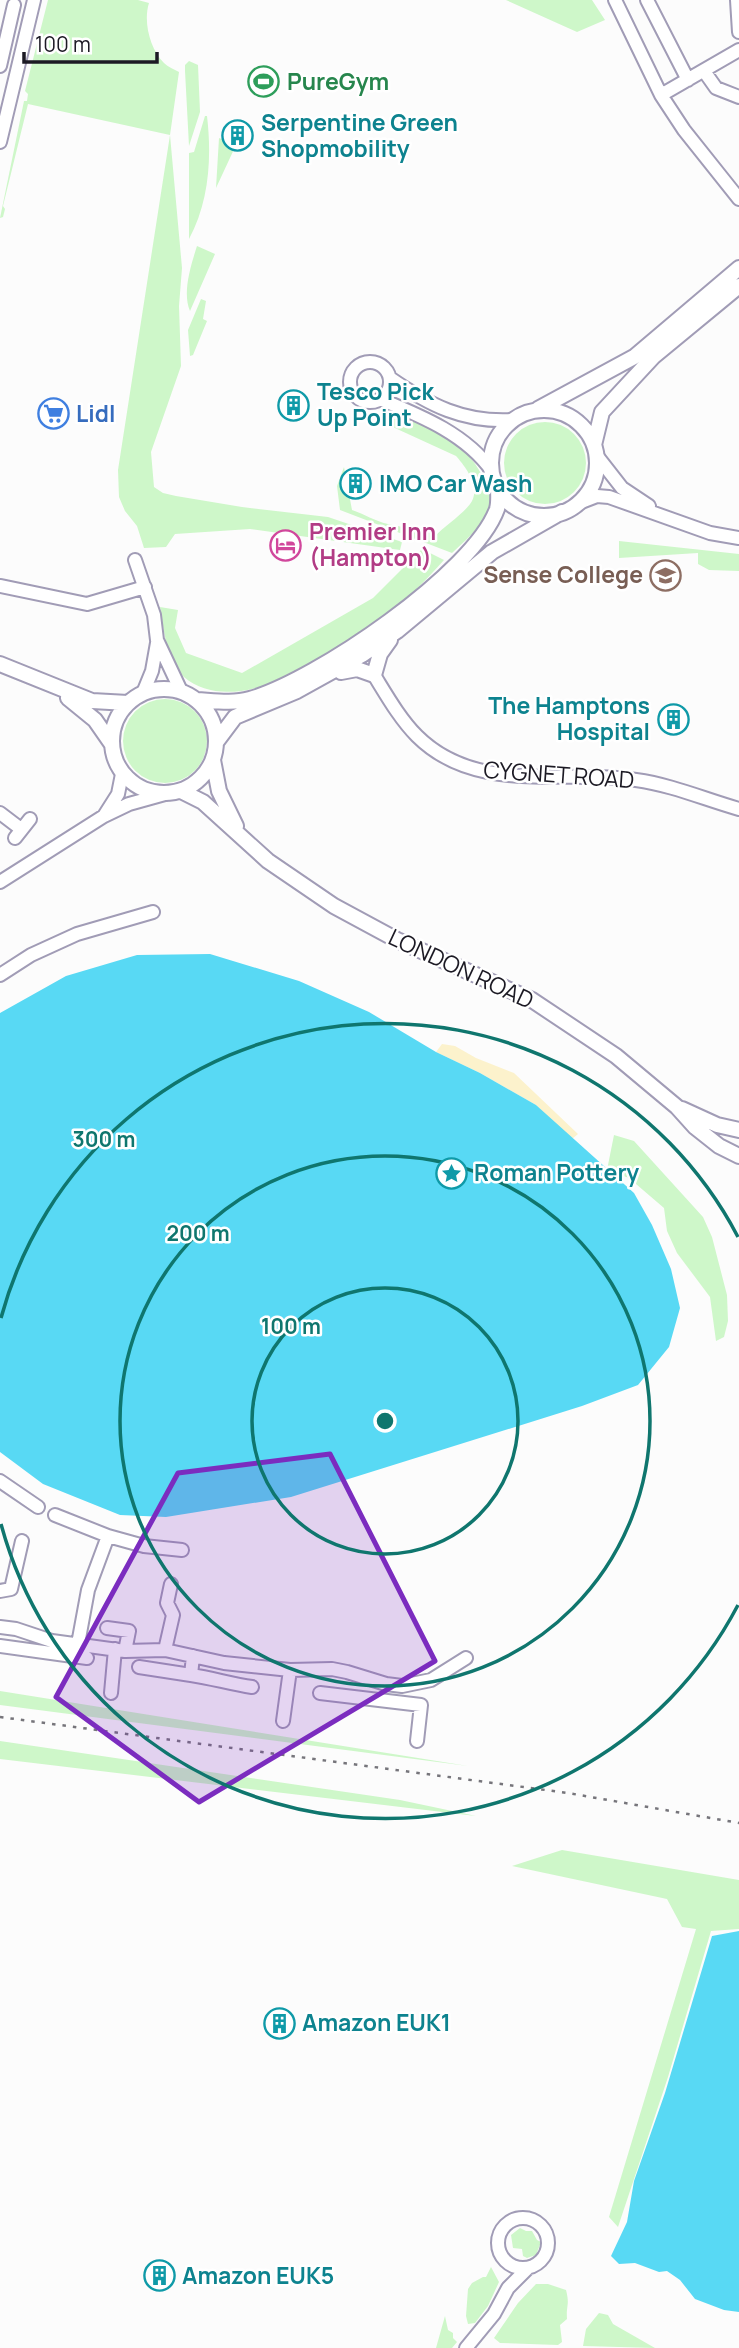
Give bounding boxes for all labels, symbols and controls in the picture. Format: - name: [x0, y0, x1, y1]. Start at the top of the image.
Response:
- scale bar: [24, 21, 158, 65]
- text: 100 m: [35, 30, 91, 58]
- sports icon: PureGym: [247, 65, 281, 99]
- place label: PureGym: [287, 65, 389, 97]
- place label: Serpentine Green Shopmobility: [261, 106, 458, 164]
- building icon: Serpentine Green Shopmobility: [221, 119, 255, 153]
- place label: Tesco Pick Up Point: [317, 375, 434, 433]
- building icon: Tesco Pick Up Point: [277, 388, 311, 422]
- supermarket icon: Lidl: [36, 397, 70, 431]
- place label: Lidl: [76, 397, 115, 429]
- building icon: IMO Car Wash: [339, 467, 373, 501]
- place label: IMO Car Wash: [379, 467, 532, 499]
- place label: Premier Inn (Hampton): [309, 515, 436, 573]
- hotel icon: Premier Inn (Hampton): [269, 528, 303, 562]
- place label: Sense College: [483, 558, 643, 590]
- school or university icon: Sense College: [649, 558, 683, 592]
- place label: The Hamptons Hospital: [488, 689, 650, 747]
- building icon: The Hamptons Hospital: [656, 702, 690, 736]
- street label: CYGNET ROAD: [483, 753, 636, 795]
- street label: LONDON ROAD: [384, 920, 539, 1016]
- text: 300 m: [73, 1125, 135, 1153]
- place icon: Roman Pottery: [434, 1156, 468, 1190]
- place label: Roman Pottery: [474, 1156, 639, 1188]
- text: 200 m: [166, 1219, 230, 1247]
- text: 100 m: [261, 1312, 321, 1340]
- centre of rings: [373, 1409, 397, 1433]
- building icon: Amazon EUK1: [262, 2006, 296, 2040]
- place label: Amazon EUK1: [302, 2006, 451, 2038]
- building icon: Amazon EUK5: [142, 2259, 176, 2293]
- place label: Amazon EUK5: [182, 2259, 334, 2291]

